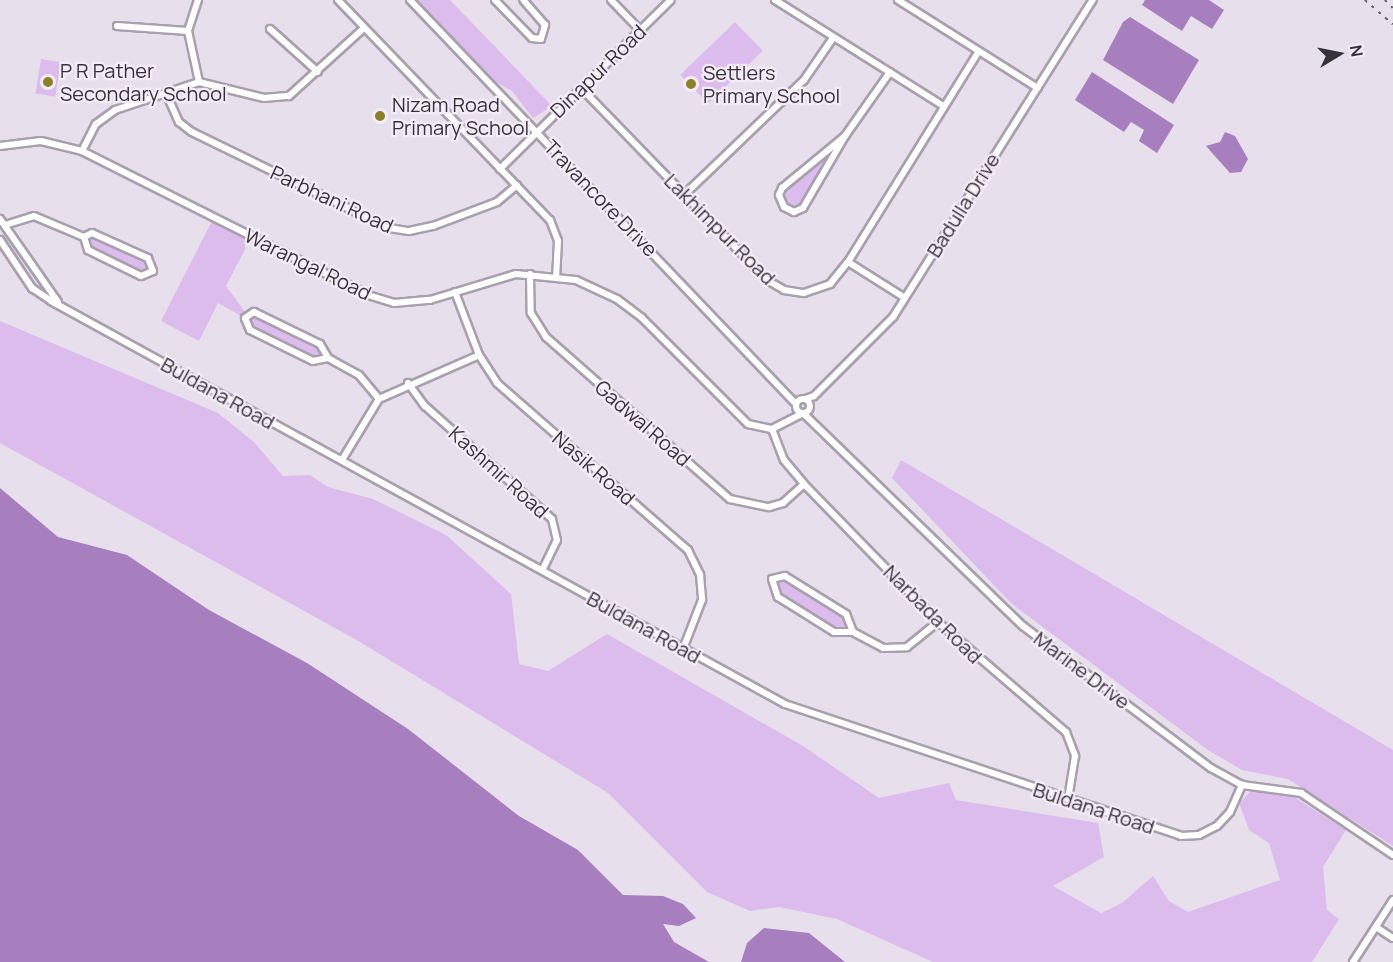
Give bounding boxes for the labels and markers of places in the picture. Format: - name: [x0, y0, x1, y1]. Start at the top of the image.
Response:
- place label: P R Pather Secondary School: [60, 58, 227, 105]
- place label: Settlers Primary School: [703, 60, 840, 107]
- marker: P R Pather Secondary School: [41, 75, 55, 89]
- marker: Settlers Primary School: [684, 77, 698, 91]
- place label: Nizam Road Primary School: [392, 92, 529, 139]
- marker: Nizam Road Primary School: [373, 109, 387, 123]

